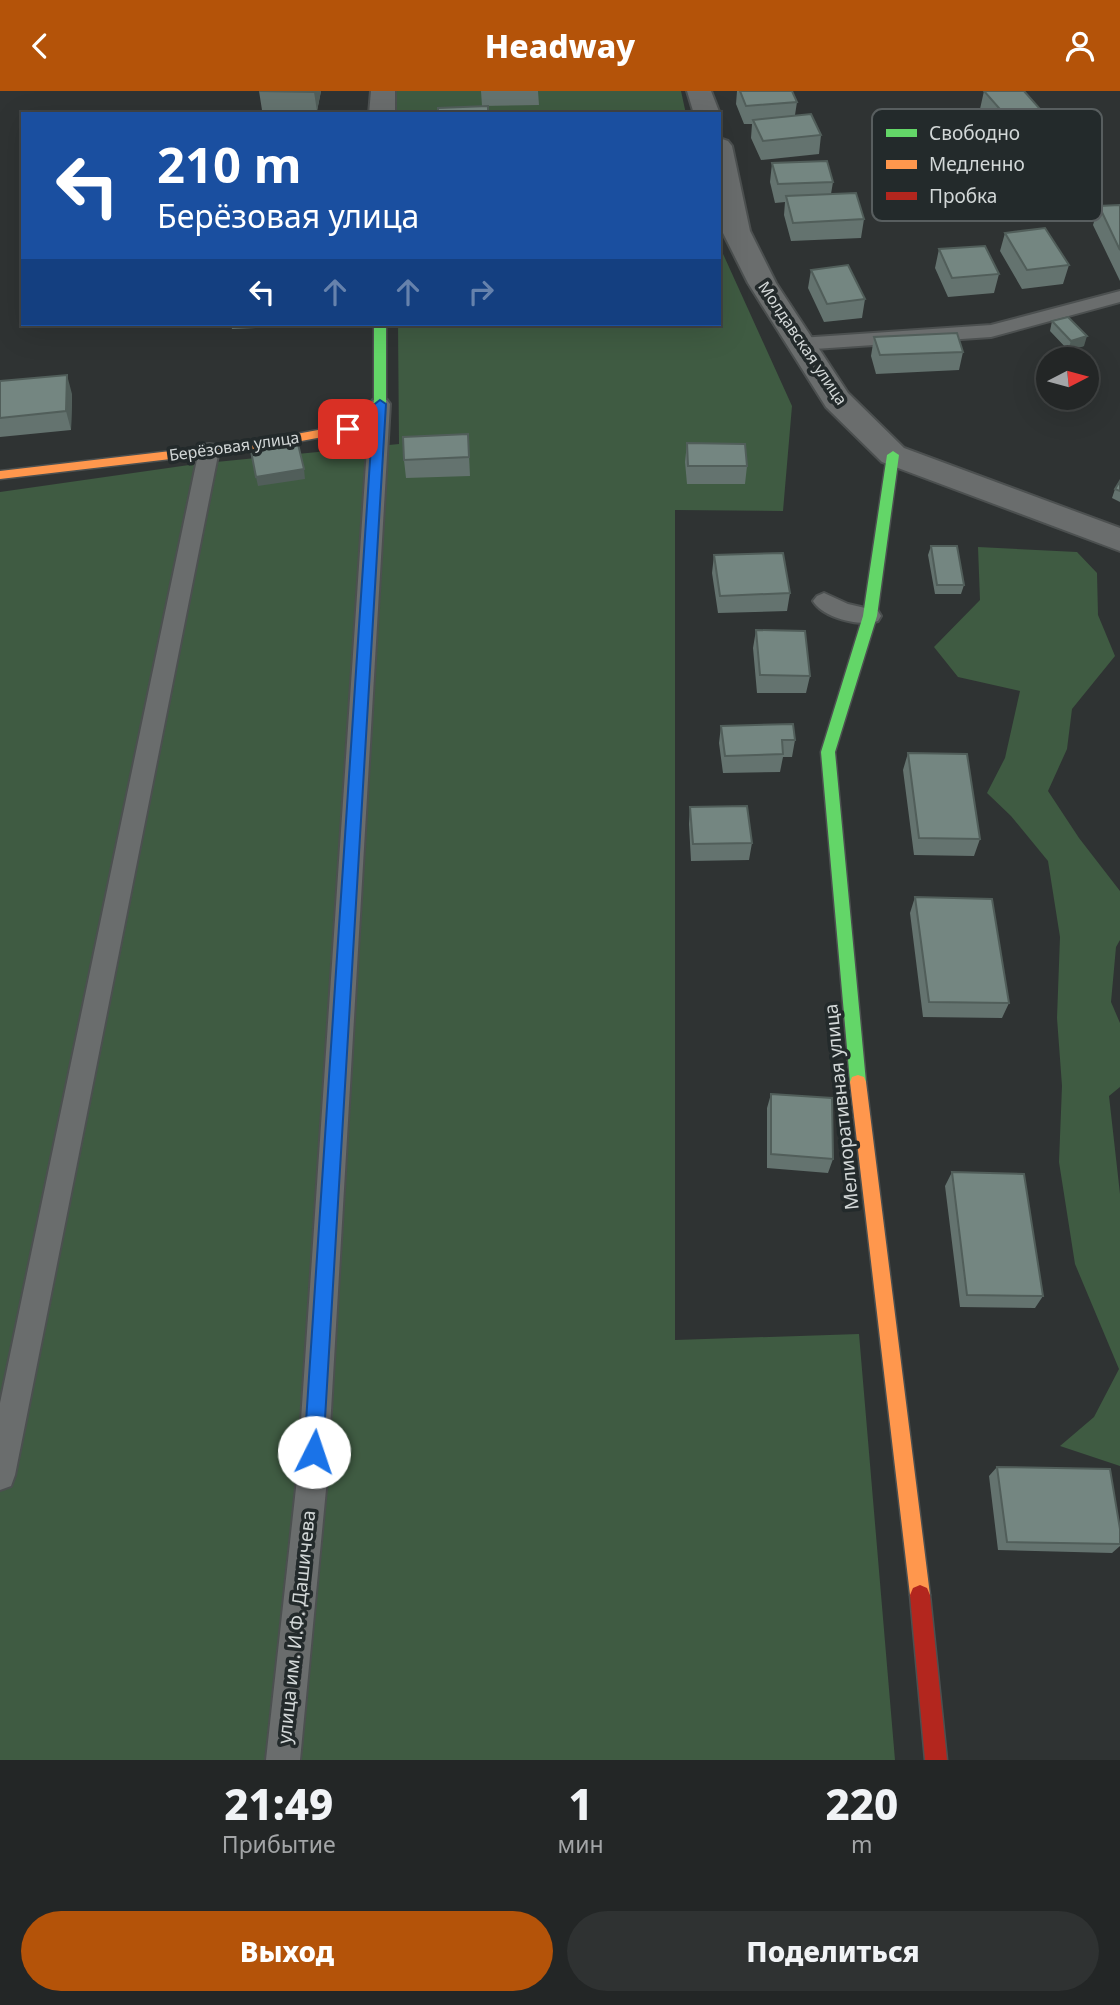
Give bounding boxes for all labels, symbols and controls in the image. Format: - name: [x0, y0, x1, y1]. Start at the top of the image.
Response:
- text: Headway: [485, 24, 635, 67]
- icon: back: [21, 27, 59, 65]
- icon: person: [1061, 27, 1099, 65]
- legend: [872, 109, 1102, 221]
- text: Свободно: [929, 120, 1020, 146]
- text: 210 m: [157, 131, 302, 197]
- icon: left: [42, 140, 133, 231]
- text: Медленно: [929, 151, 1025, 177]
- text: Пробка: [929, 183, 997, 209]
- text: Берёзовая улица: [157, 194, 419, 237]
- icon: left: [243, 273, 281, 311]
- icon: ahead: [316, 273, 354, 311]
- icon: ahead: [389, 273, 427, 311]
- icon: right: [462, 273, 500, 311]
- street label: Молдавская улица: [753, 277, 853, 409]
- north arrow: [1036, 347, 1099, 409]
- map controls: [1036, 347, 1099, 410]
- pin: [318, 399, 378, 459]
- icon: arrive: [329, 410, 367, 448]
- street label: Берёзовая улица: [168, 426, 300, 466]
- street label: Мелиоративная улица: [817, 1003, 865, 1211]
- position arrow: [277, 1415, 351, 1489]
- street label: улица им. И.Ф. Дашичева: [271, 1509, 321, 1745]
- text: 21:49: [224, 1775, 333, 1832]
- text: 1: [568, 1775, 593, 1832]
- text: 220: [825, 1775, 898, 1832]
- text: Прибытие: [222, 1828, 336, 1860]
- text: мин: [558, 1828, 604, 1860]
- text: m: [851, 1828, 873, 1860]
- button: Выход: [21, 1911, 553, 1991]
- button: Поделиться: [567, 1911, 1099, 1991]

